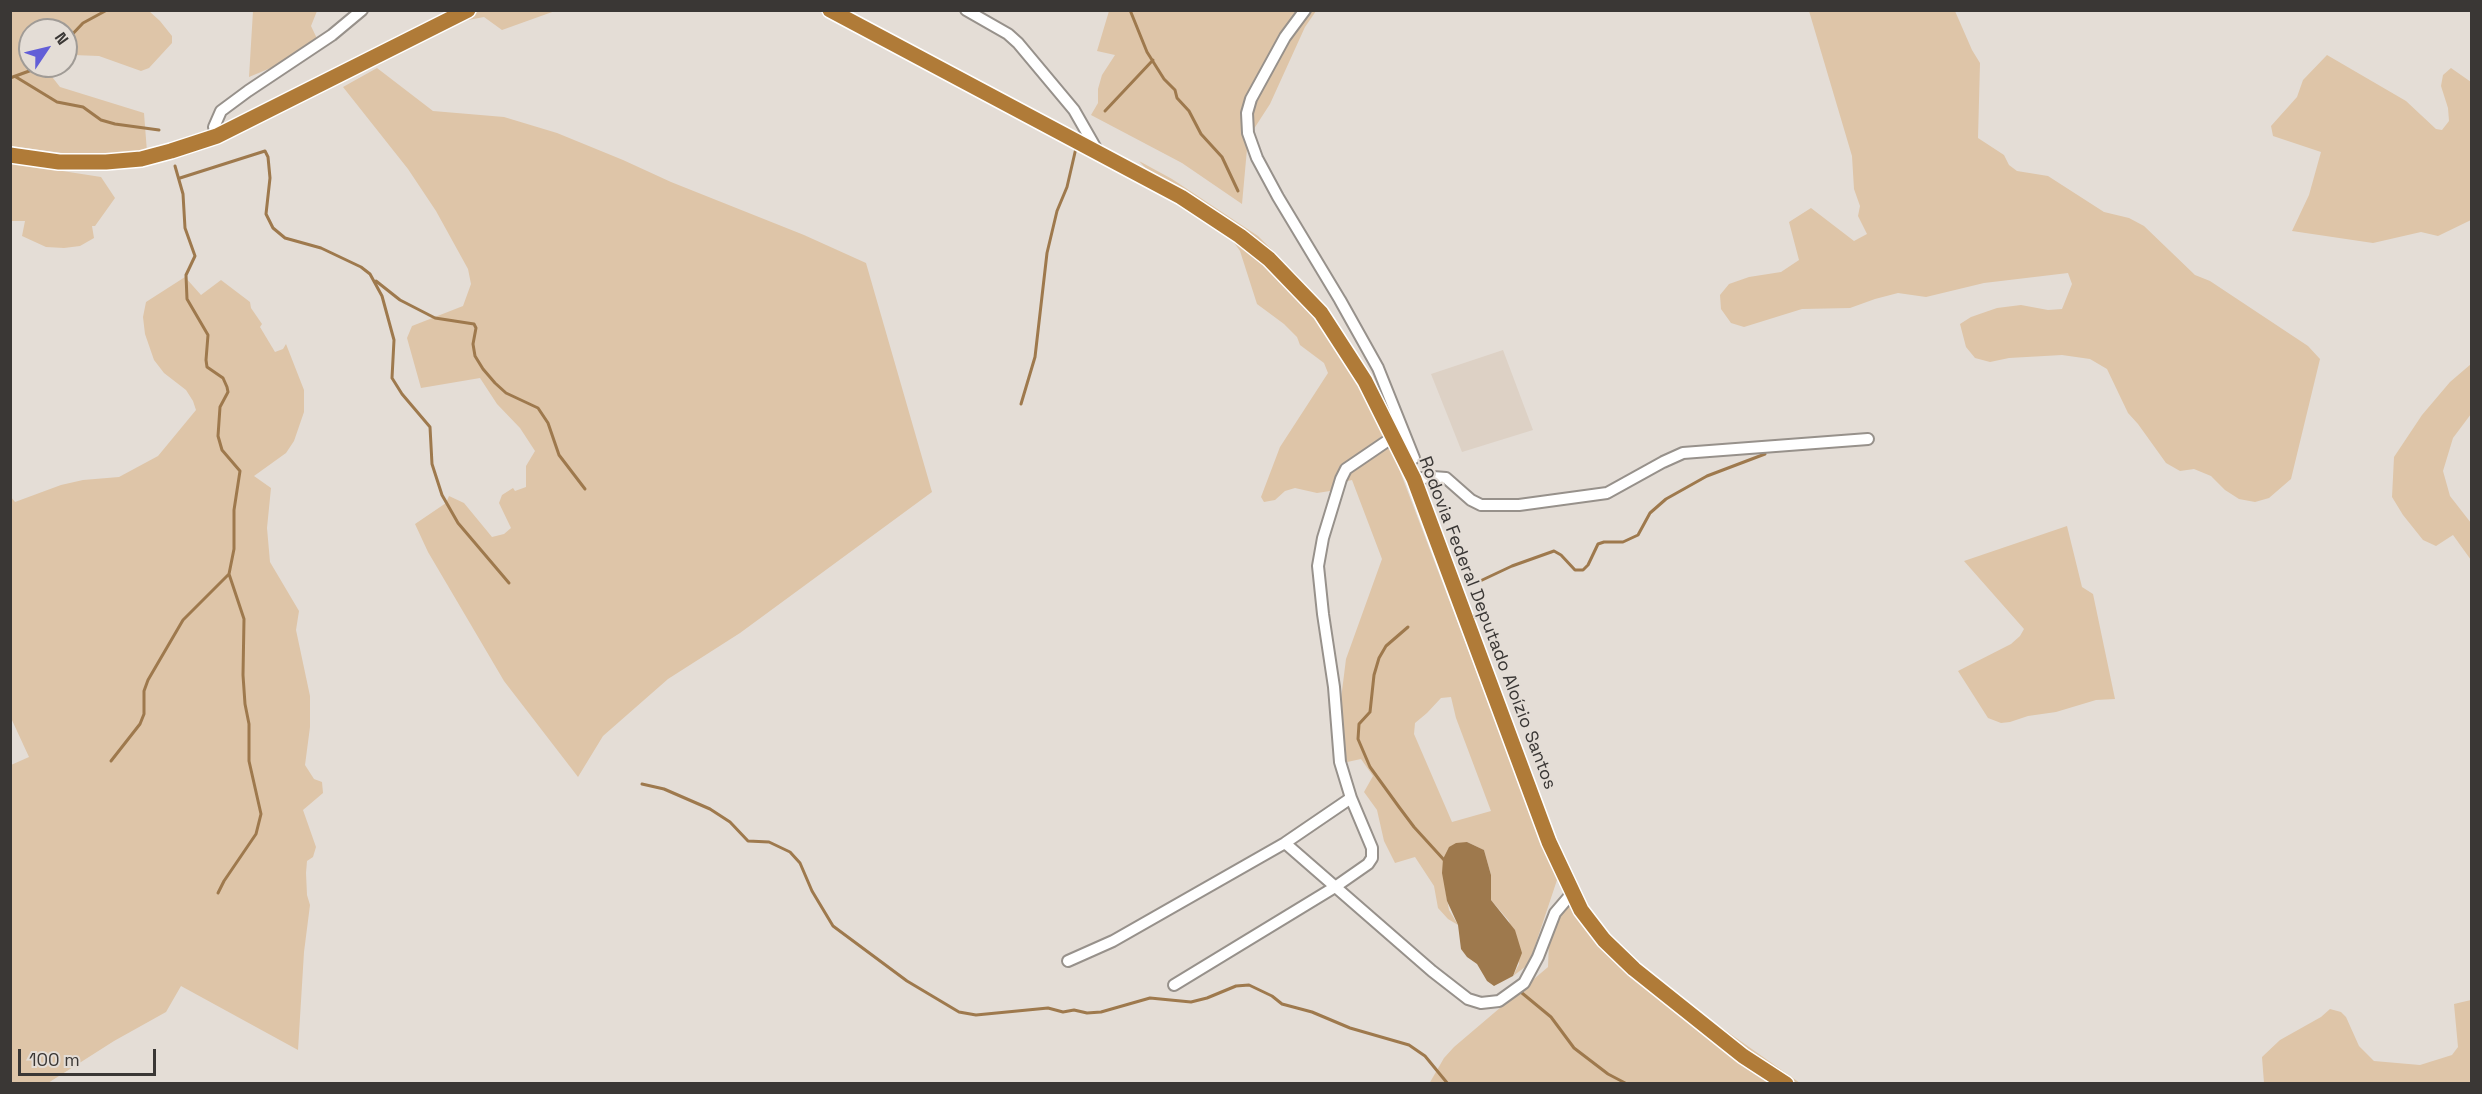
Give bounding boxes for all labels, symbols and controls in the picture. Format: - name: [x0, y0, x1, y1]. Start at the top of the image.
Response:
- north arrow: [18, 18, 78, 78]
- text: N: [50, 28, 73, 49]
- street label: Rodovia Federal Deputado Aloízio Santos: [1413, 454, 1561, 792]
- scale bar: [21, 1037, 159, 1075]
- text: 100 m: [29, 1048, 80, 1071]

